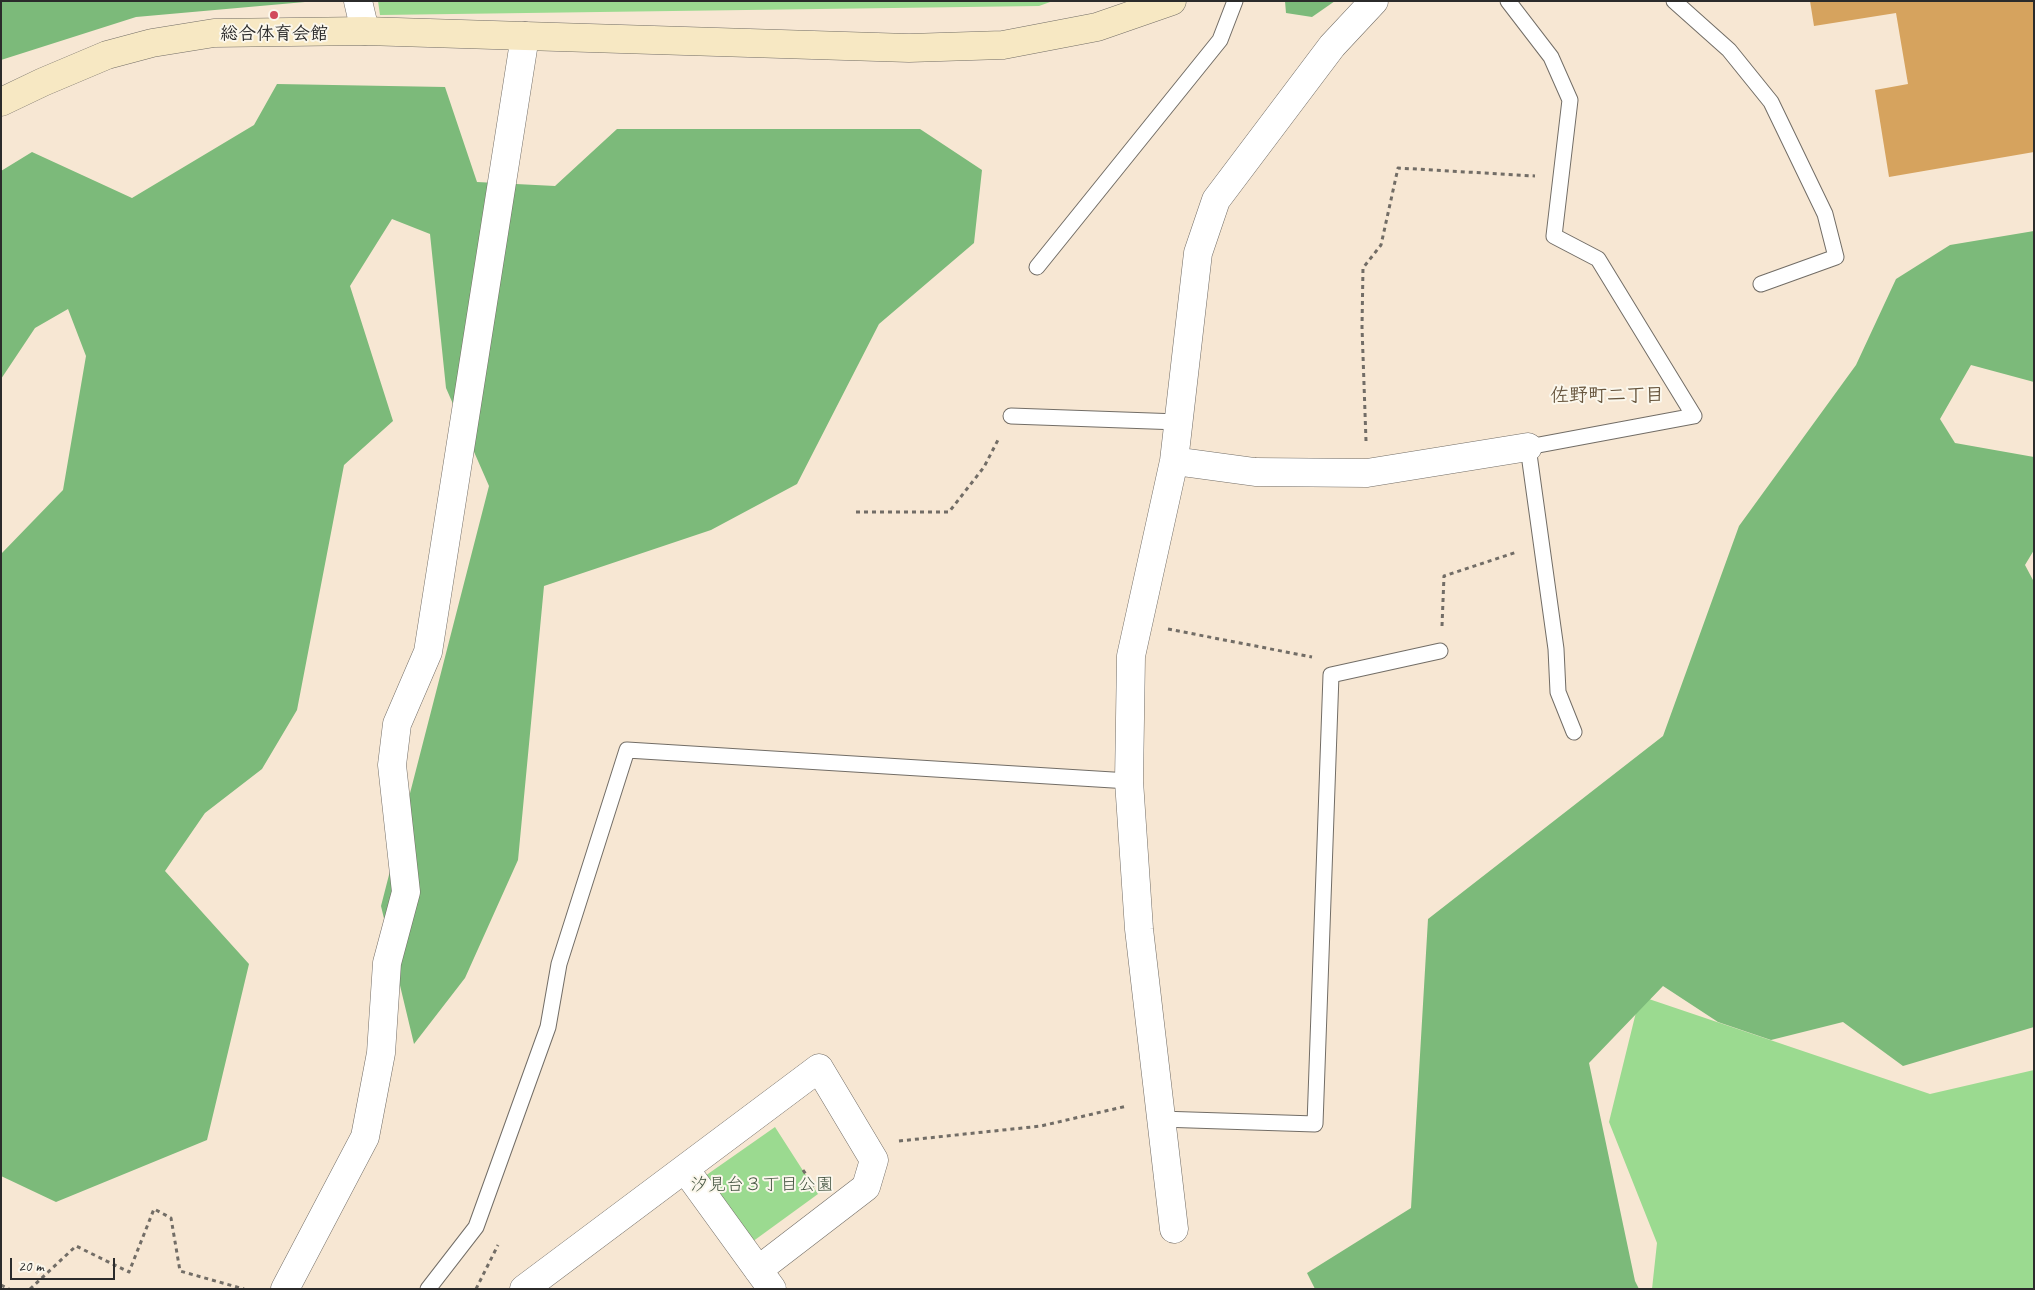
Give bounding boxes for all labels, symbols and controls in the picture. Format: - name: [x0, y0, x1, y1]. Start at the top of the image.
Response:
- marker: 総合体育会館: [268, 9, 280, 21]
- place label: 総合体育会館: [220, 23, 328, 45]
- district label: 佐野町二丁目: [1550, 385, 1664, 407]
- park label: 汐見台３丁目公園: [690, 1174, 834, 1196]
- scale bar: [12, 1248, 118, 1280]
- text: 20 m: [18, 1257, 44, 1276]

